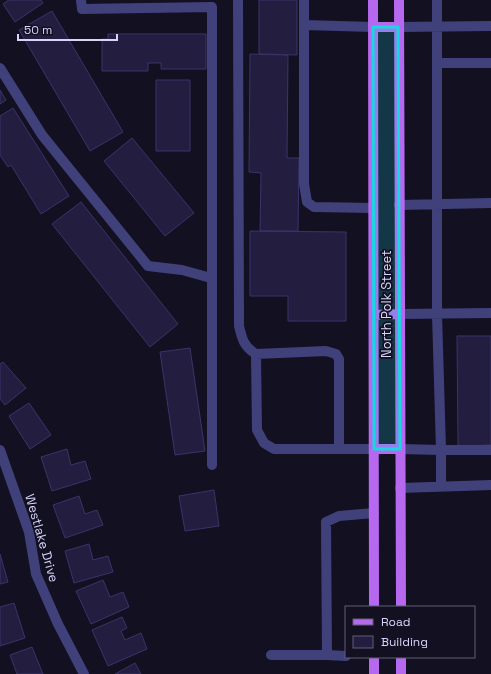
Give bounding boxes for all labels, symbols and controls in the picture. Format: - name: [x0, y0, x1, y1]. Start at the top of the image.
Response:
- scale bar: [18, 16, 117, 42]
- text: 50 m: [24, 22, 52, 38]
- street label: North Polk Street: [378, 250, 395, 358]
- street label: Westlake Drive: [21, 492, 63, 584]
- legend: [345, 606, 475, 658]
- text: Road: [381, 614, 410, 630]
- text: Building: [381, 634, 428, 650]

